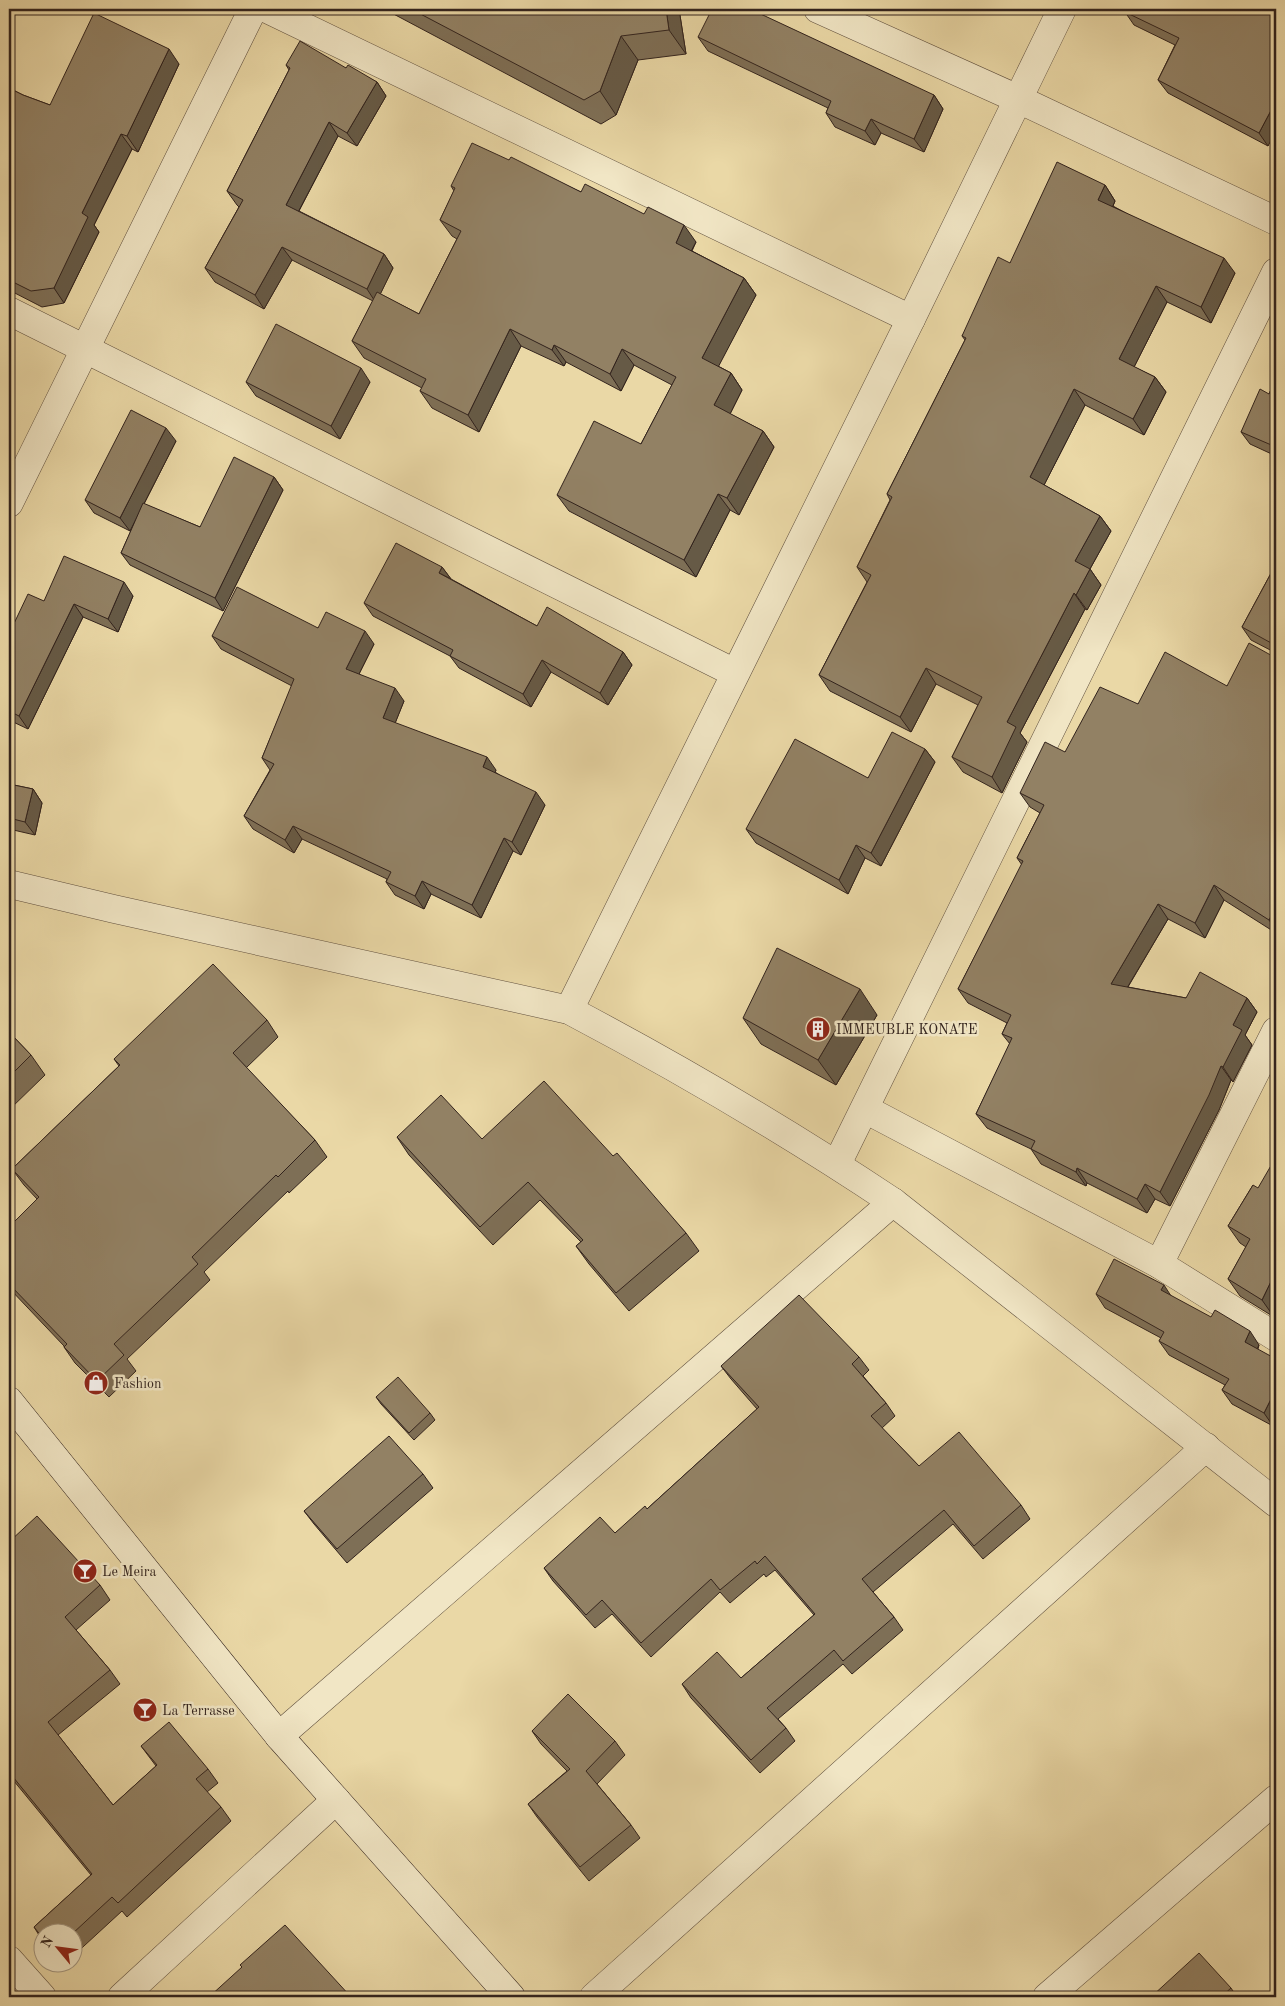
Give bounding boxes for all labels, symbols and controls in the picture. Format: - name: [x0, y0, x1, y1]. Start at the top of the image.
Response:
- building icon: IMMEUBLE KONATE: [805, 1016, 831, 1042]
- place label: IMMEUBLE KONATE: [836, 1023, 977, 1037]
- shop icon: Fashion: [83, 1370, 109, 1396]
- place label: Fashion: [114, 1377, 162, 1391]
- bar icon: Le Meira: [72, 1558, 98, 1584]
- place label: Le Meira: [102, 1565, 156, 1579]
- bar icon: La Terrasse: [132, 1697, 158, 1723]
- place label: La Terrasse: [162, 1704, 235, 1718]
- north arrow: [32, 1924, 82, 1974]
- text: N: [39, 1934, 56, 1950]

